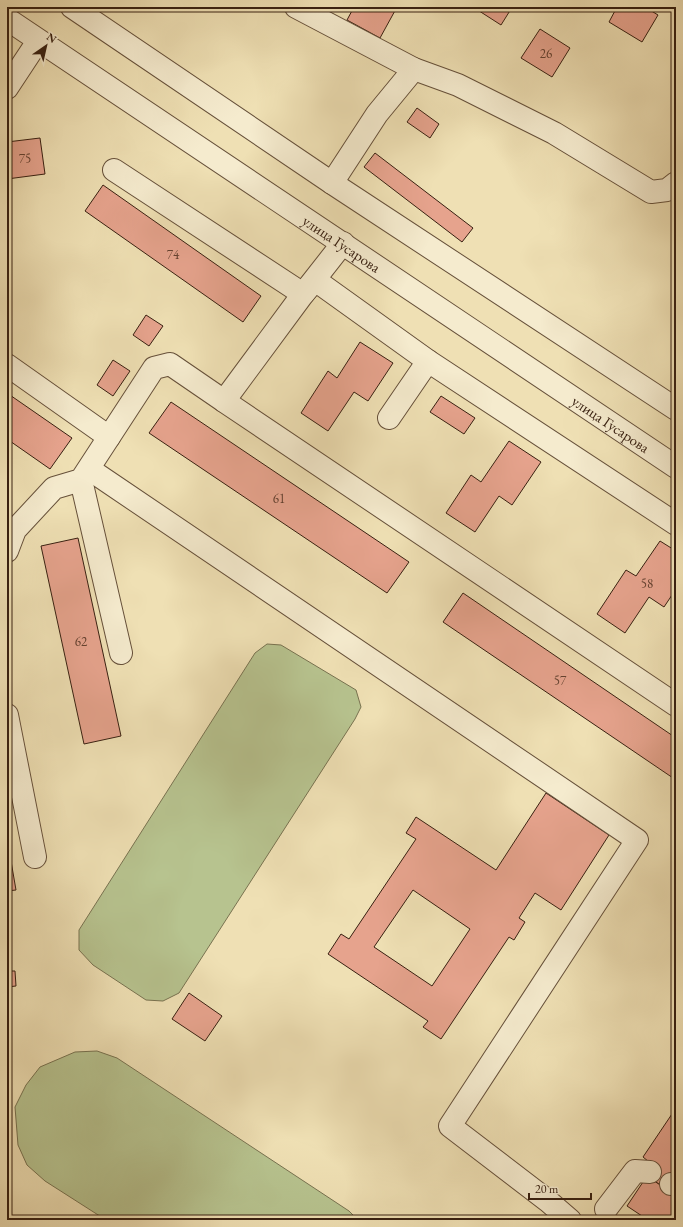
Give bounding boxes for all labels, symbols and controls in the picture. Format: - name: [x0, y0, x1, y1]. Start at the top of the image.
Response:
- north arrow: [26, 26, 66, 66]
- text: N: [44, 29, 59, 46]
- house number: 26: [540, 45, 552, 62]
- house number: 75: [19, 150, 31, 167]
- street label: улица Гусарова: [299, 210, 384, 276]
- house number: 74: [167, 246, 180, 263]
- street label: улица Гусарова: [568, 391, 654, 456]
- house number: 61: [273, 490, 285, 507]
- house number: 58: [641, 575, 653, 592]
- house number: 62: [75, 633, 88, 650]
- house number: 57: [554, 672, 567, 689]
- scale bar: [529, 1175, 591, 1201]
- text: 20 m: [535, 1181, 559, 1197]

